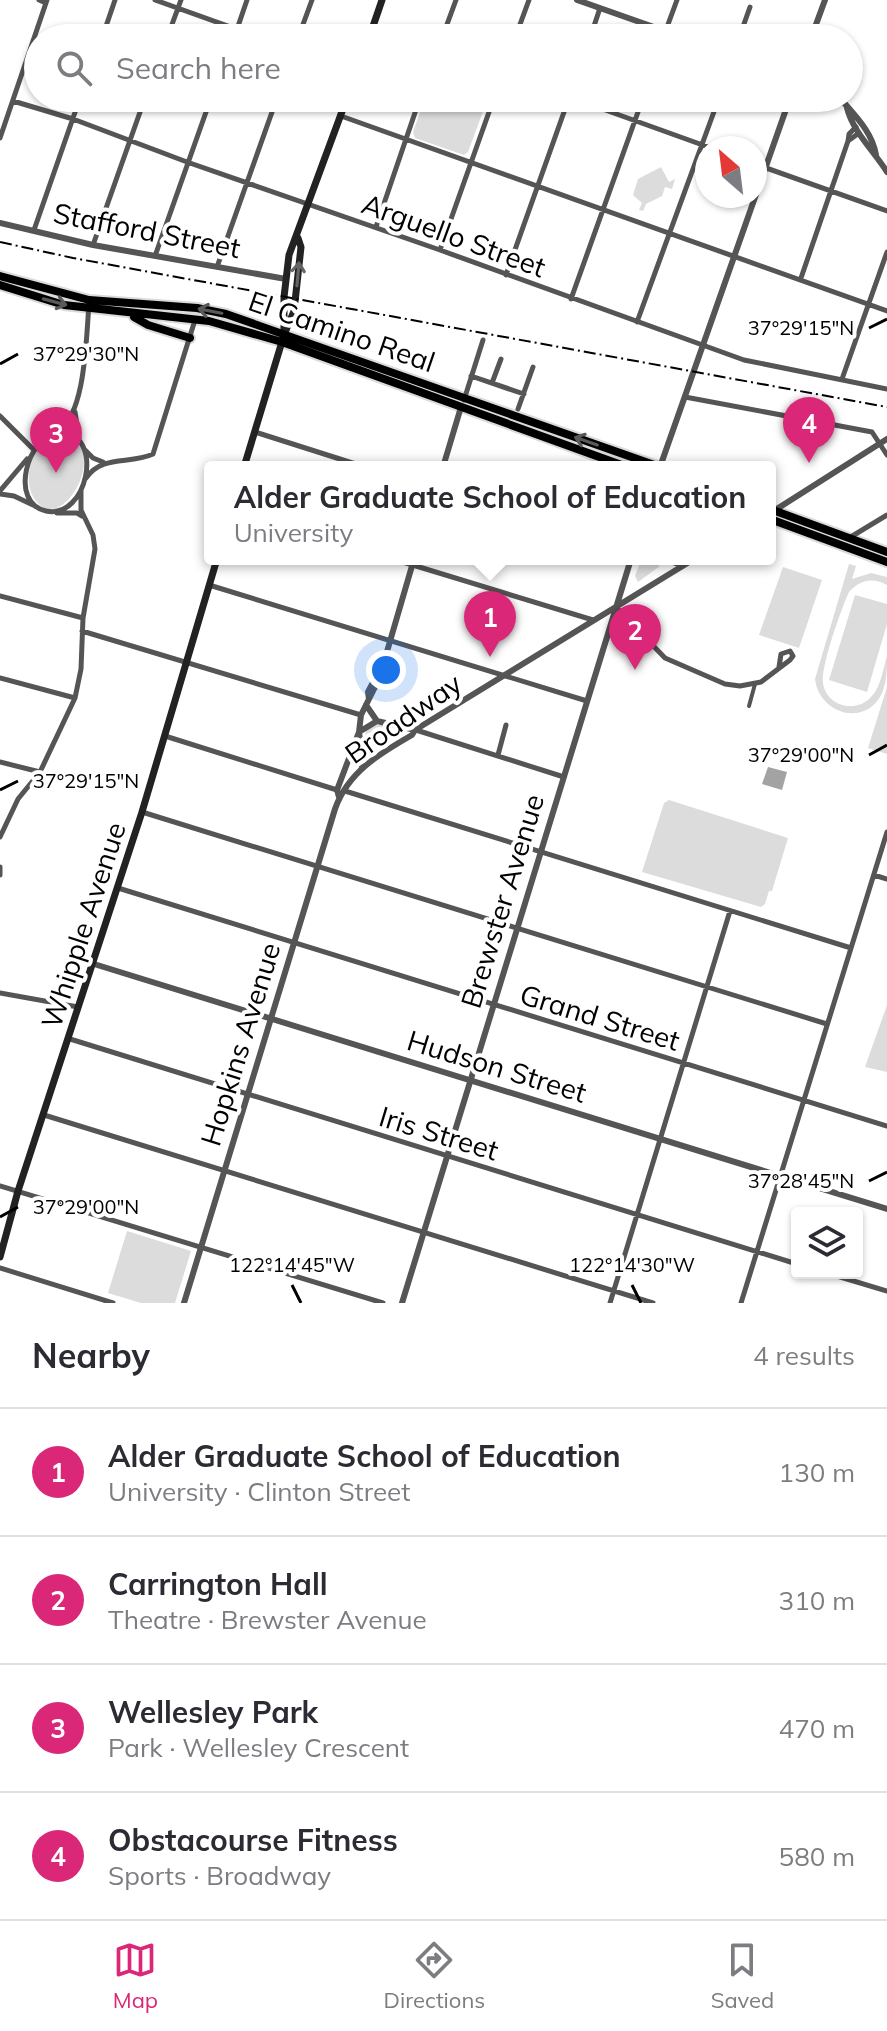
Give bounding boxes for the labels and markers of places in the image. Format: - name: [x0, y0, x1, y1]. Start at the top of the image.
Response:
- pin: 4: [783, 397, 835, 463]
- pin: 3: [30, 407, 82, 473]
- pin: 1: [464, 591, 516, 657]
- pin: 2: [609, 604, 661, 670]

